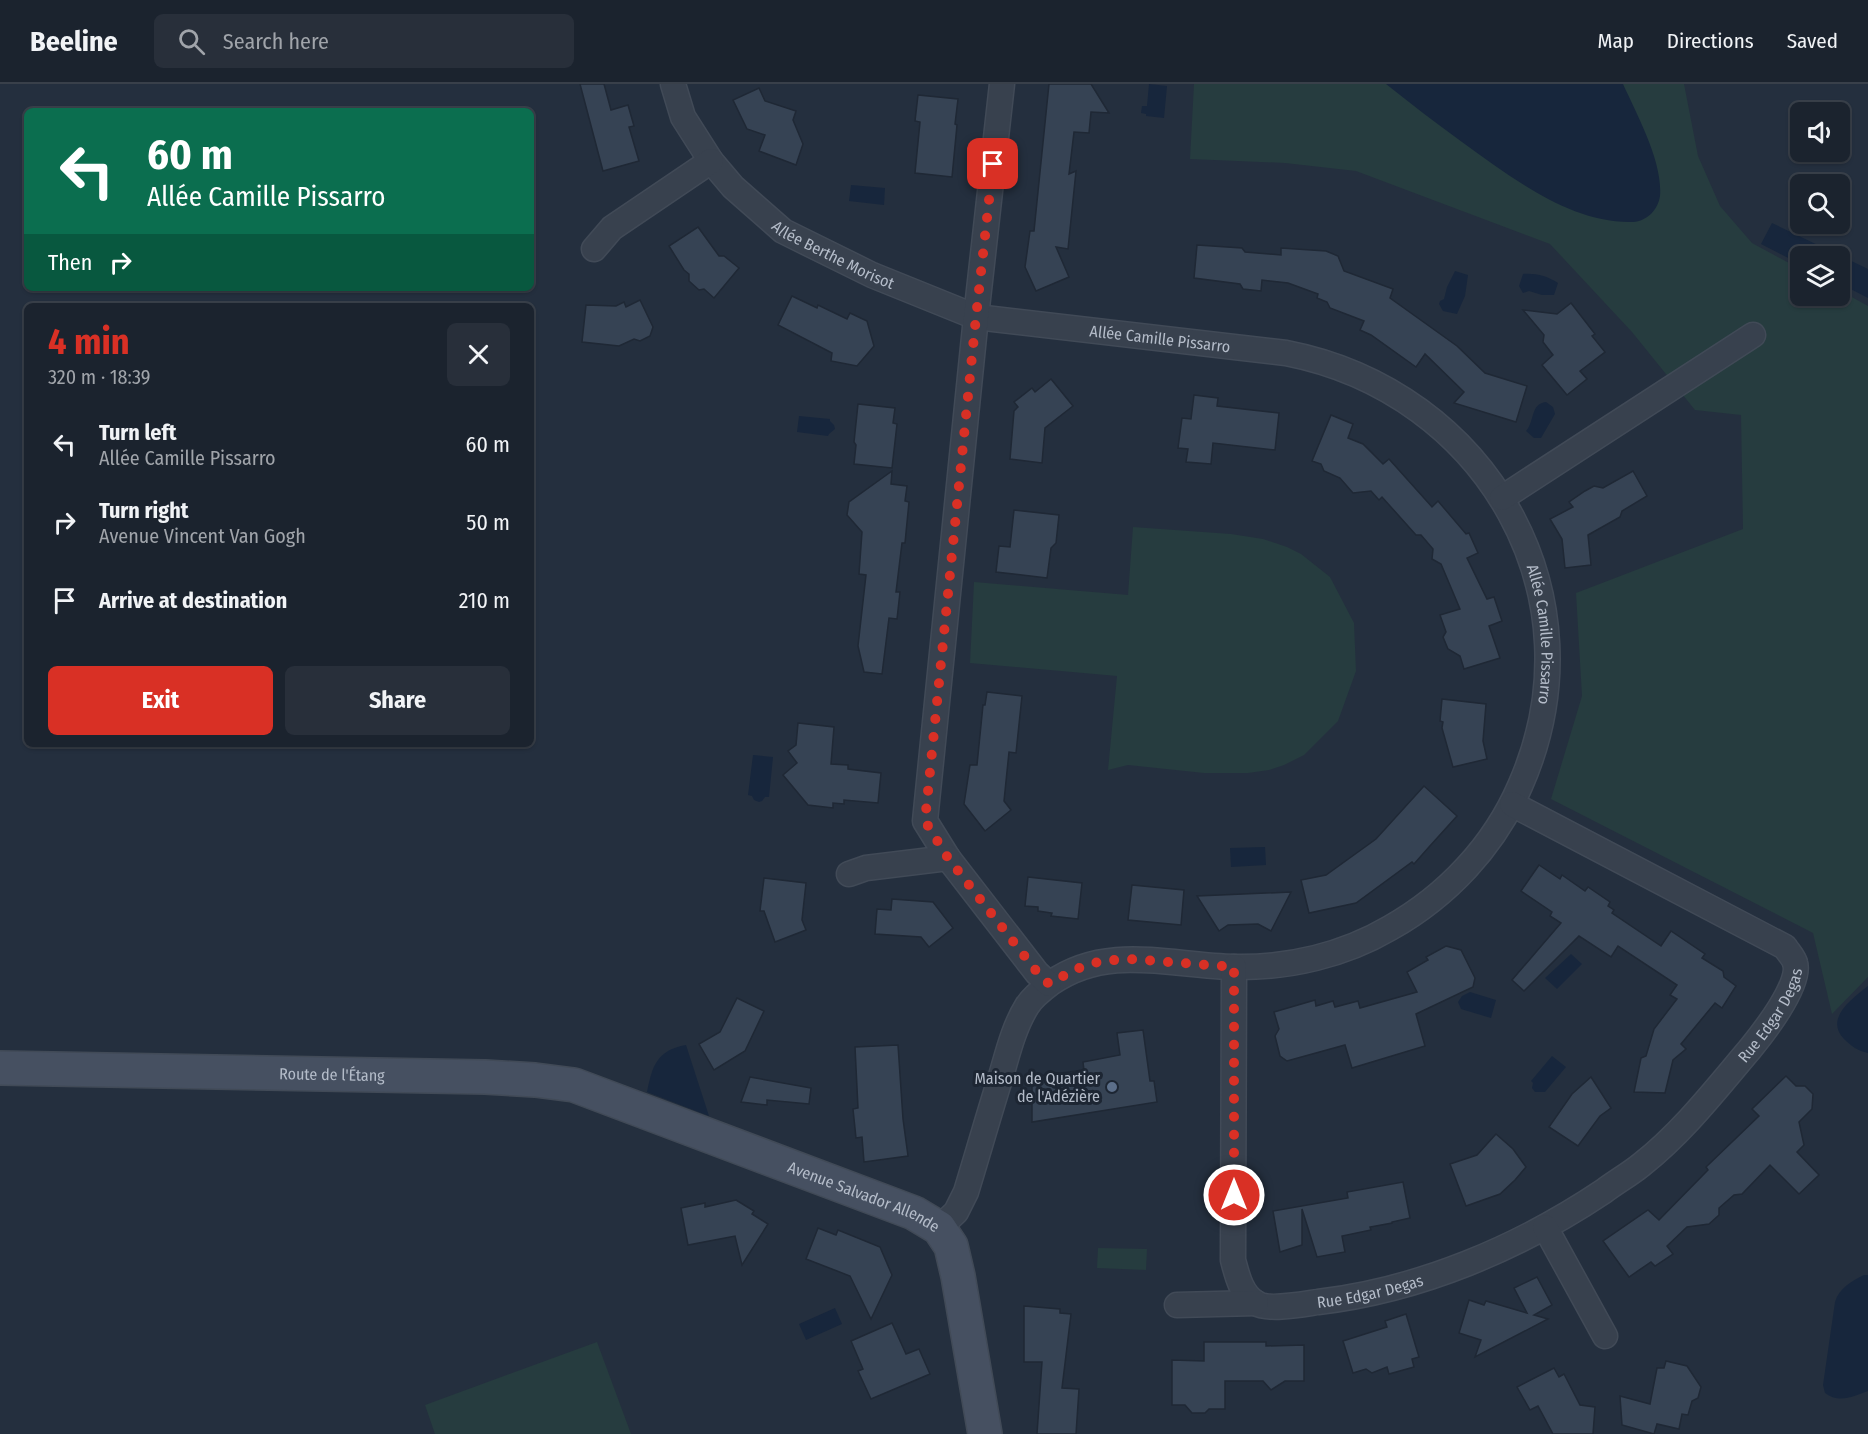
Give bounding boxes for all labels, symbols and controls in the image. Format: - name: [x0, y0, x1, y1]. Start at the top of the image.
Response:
- search box: [154, 14, 574, 68]
- text: Beeline: [30, 25, 118, 58]
- icon: search: [175, 25, 208, 58]
- text: Search here: [223, 28, 329, 55]
- text: Map: [1597, 28, 1634, 54]
- text: Directions: [1667, 28, 1754, 54]
- text: Saved: [1787, 28, 1838, 54]
- map controls: [1790, 102, 1850, 306]
- button: sound: [1790, 102, 1850, 162]
- text: 60 m: [147, 130, 233, 180]
- icon: left: [48, 132, 126, 210]
- pin: [967, 138, 1018, 189]
- icon: arrive: [976, 147, 1009, 180]
- button: search: [1790, 174, 1850, 234]
- text: Allée Camille Pissarro: [147, 181, 385, 213]
- street label: Allée Berthe Morisot: [768, 217, 898, 293]
- icon: right: [104, 246, 137, 279]
- button: layers: [1790, 246, 1850, 306]
- text: Then: [48, 249, 92, 276]
- text: 4 min: [48, 320, 130, 364]
- street label: Allée Camille Pissarro: [1089, 321, 1231, 356]
- button: close: [447, 323, 510, 386]
- text: 320 m · 18:39: [48, 365, 151, 389]
- text: Turn left: [99, 419, 177, 446]
- icon: left: [48, 428, 81, 461]
- text: 60 m: [466, 431, 510, 458]
- text: Allée Camille Pissarro: [99, 446, 276, 470]
- text: Turn right: [99, 497, 188, 524]
- icon: right: [48, 506, 81, 539]
- text: 50 m: [466, 509, 510, 536]
- text: Avenue Vincent Van Gogh: [99, 524, 306, 548]
- street label: Allée Camille Pissarro: [1523, 562, 1557, 706]
- icon: arrive: [48, 584, 81, 617]
- text: Arrive at destination: [99, 587, 287, 614]
- text: 210 m: [459, 587, 510, 614]
- button: Exit: [48, 666, 273, 735]
- button: Share: [285, 666, 510, 735]
- street label: Rue Edgar Degas: [1734, 967, 1806, 1066]
- street label: Route de l'Étang: [279, 1064, 385, 1085]
- place label: Maison de Quartier de l'Adézière: [974, 1069, 1100, 1106]
- marker: Maison de Quartier de l'Adézière: [1105, 1080, 1119, 1094]
- street label: Avenue Salvador Allende: [785, 1157, 943, 1236]
- position arrow: [1202, 1163, 1266, 1227]
- street label: Rue Edgar Degas: [1316, 1271, 1426, 1312]

